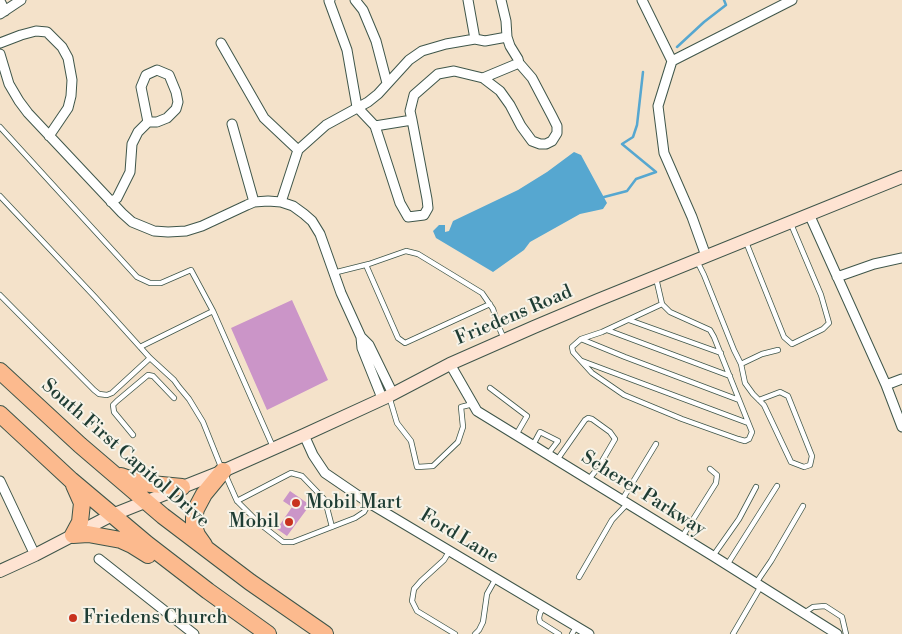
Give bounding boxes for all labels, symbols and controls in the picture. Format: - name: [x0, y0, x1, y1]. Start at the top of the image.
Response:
- street label: Friedens Road: [452, 281, 576, 351]
- street label: South First Capitol Drive: [36, 375, 214, 533]
- street label: Scherer Parkway: [577, 447, 709, 541]
- place label: Mobil Mart: [306, 492, 402, 514]
- marker: Mobil Mart: [290, 497, 302, 509]
- street label: Ford Lane: [416, 505, 502, 569]
- place label: Mobil: [229, 511, 279, 533]
- marker: Mobil: [283, 516, 295, 528]
- place label: Friedens Church: [83, 607, 228, 629]
- marker: Friedens Church: [67, 612, 79, 624]

